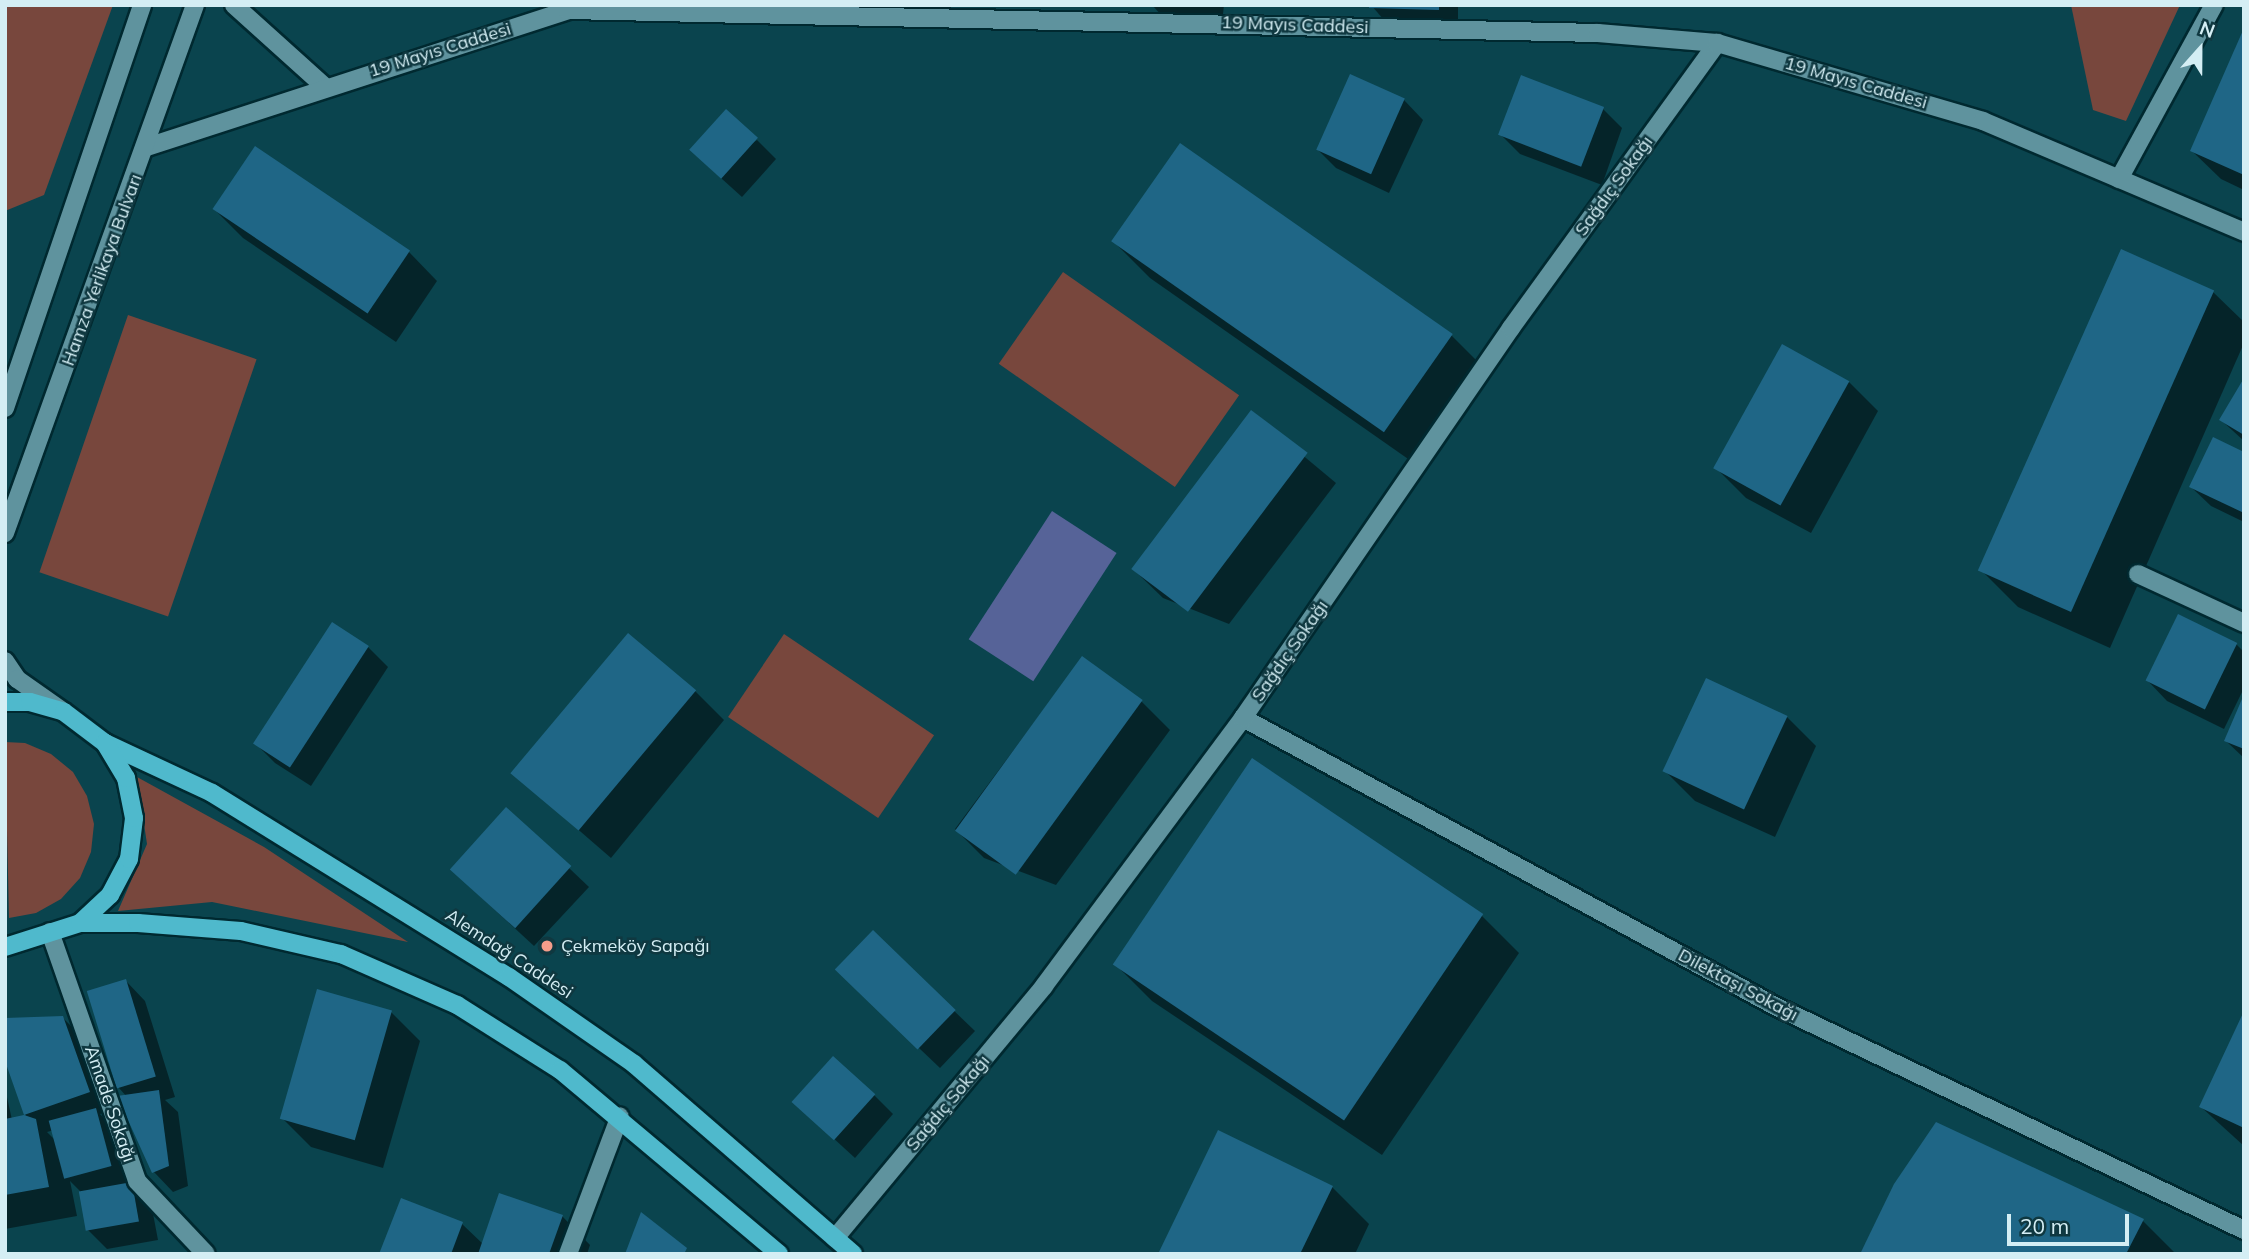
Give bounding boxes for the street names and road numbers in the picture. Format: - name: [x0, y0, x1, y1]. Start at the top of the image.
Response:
- street label: 19 Mayıs Caddesi: [1221, 12, 1369, 38]
- street label: 19 Mayıs Caddesi: [366, 18, 514, 82]
- street label: 19 Mayıs Caddesi: [1782, 52, 1930, 114]
- street label: Sağdıç Sokağı: [1571, 132, 1657, 240]
- street label: Hamza Yerlikaya Bulvarı: [57, 171, 147, 369]
- street label: Sağdıç Sokağı: [1247, 596, 1333, 706]
- street label: Alemdağ Caddesi: [441, 905, 577, 1003]
- street label: Dilektaşı Sokağı: [1674, 944, 1802, 1026]
- street label: Amade Sokağı: [80, 1043, 140, 1165]
- street label: Sağdıç Sokağı: [902, 1051, 994, 1155]

